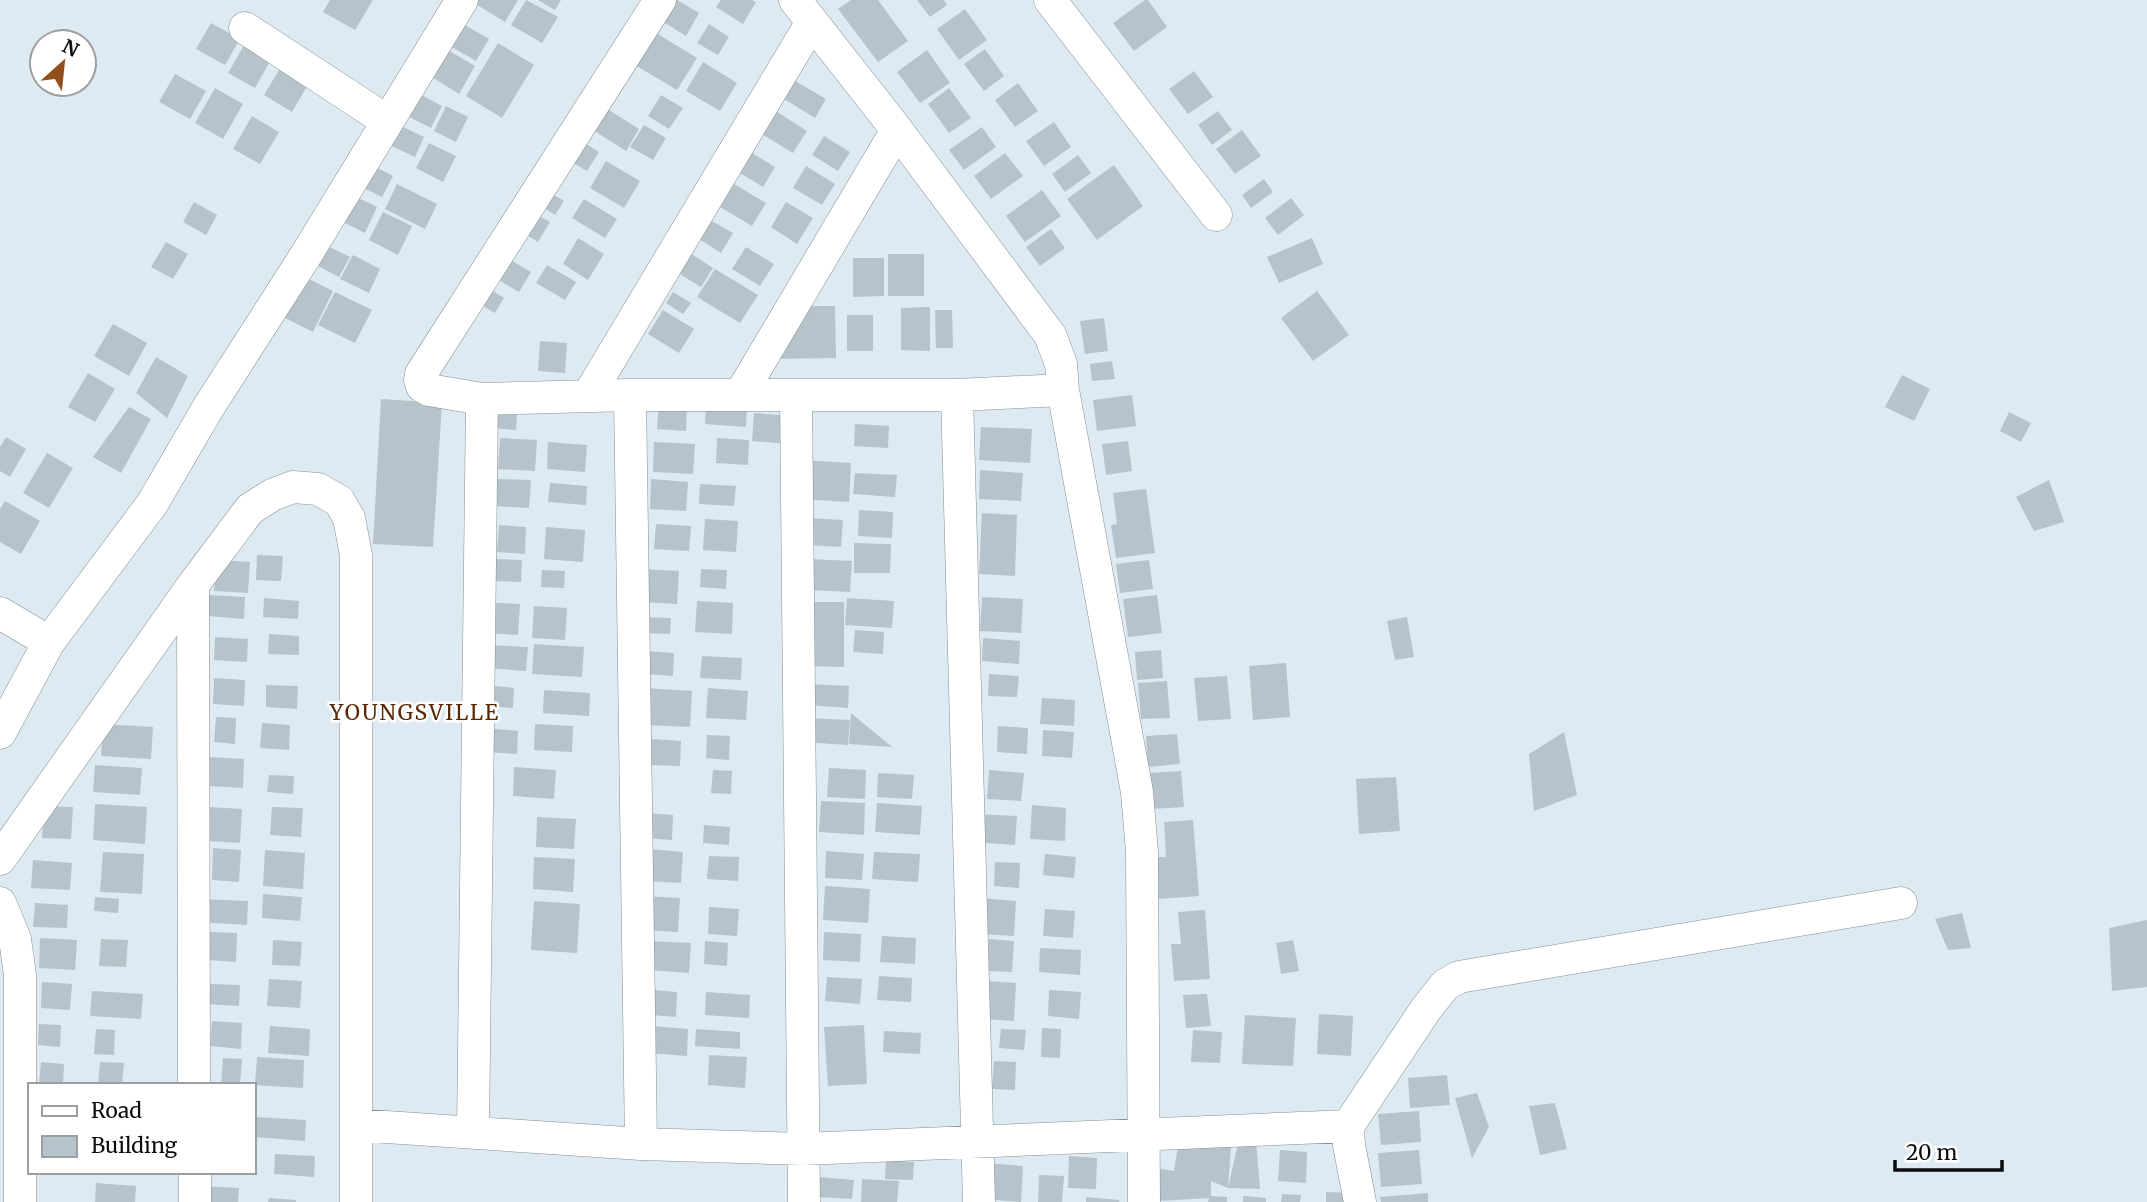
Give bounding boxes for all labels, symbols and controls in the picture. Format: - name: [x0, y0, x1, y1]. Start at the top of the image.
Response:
- north arrow: [28, 28, 98, 98]
- text: N: [59, 34, 83, 62]
- district label: YOUNGSVILLE: [329, 699, 500, 726]
- legend: [28, 1083, 256, 1174]
- text: Road: [91, 1097, 142, 1124]
- scale bar: [1895, 1128, 2002, 1172]
- text: Building: [91, 1132, 178, 1159]
- text: 20 m: [1906, 1139, 1958, 1166]

